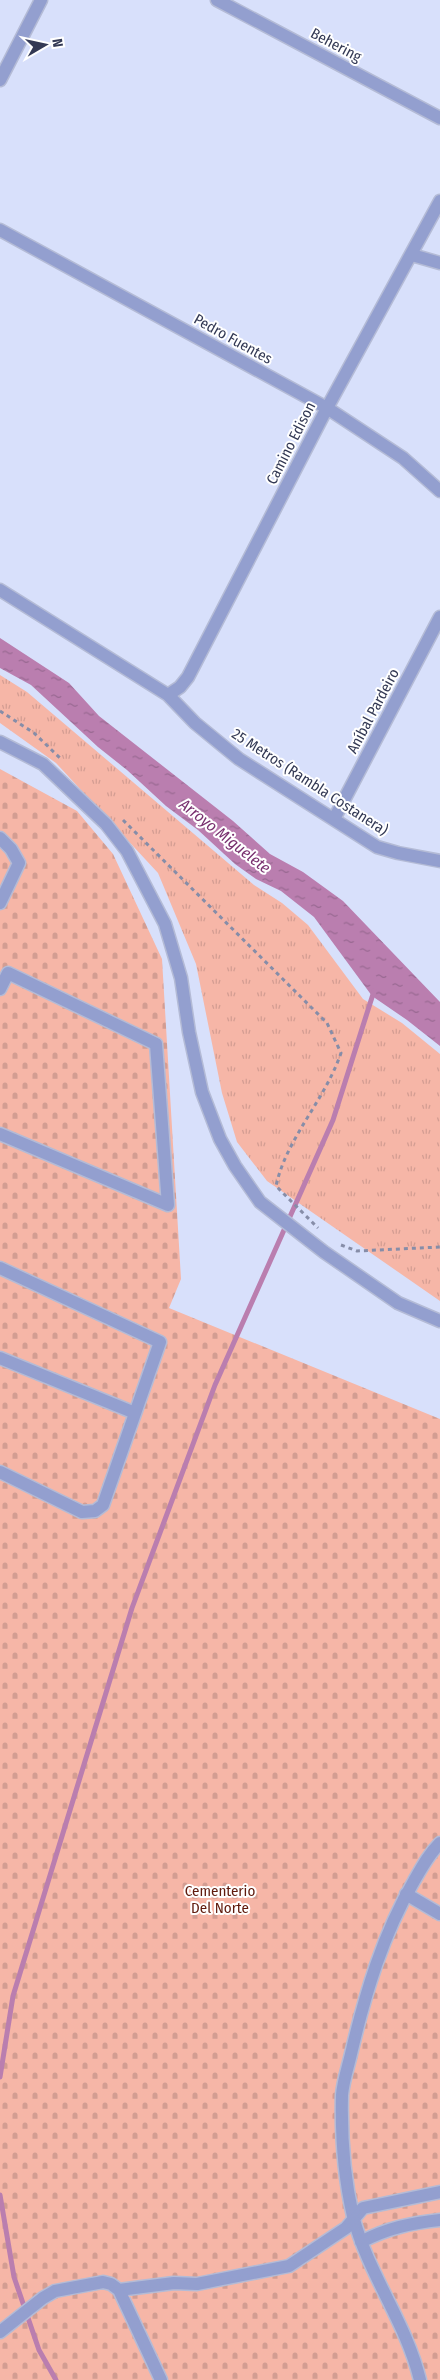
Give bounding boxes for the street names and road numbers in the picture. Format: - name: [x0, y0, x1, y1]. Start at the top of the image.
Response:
- street label: Behering: [308, 24, 364, 66]
- street label: Pedro Fuentes: [191, 310, 275, 368]
- street label: Camino Edison: [263, 399, 319, 487]
- street label: Aníbal Pardeiro: [343, 665, 403, 756]
- street label: 25 Metros (Rambla Costanera): [229, 725, 391, 839]

